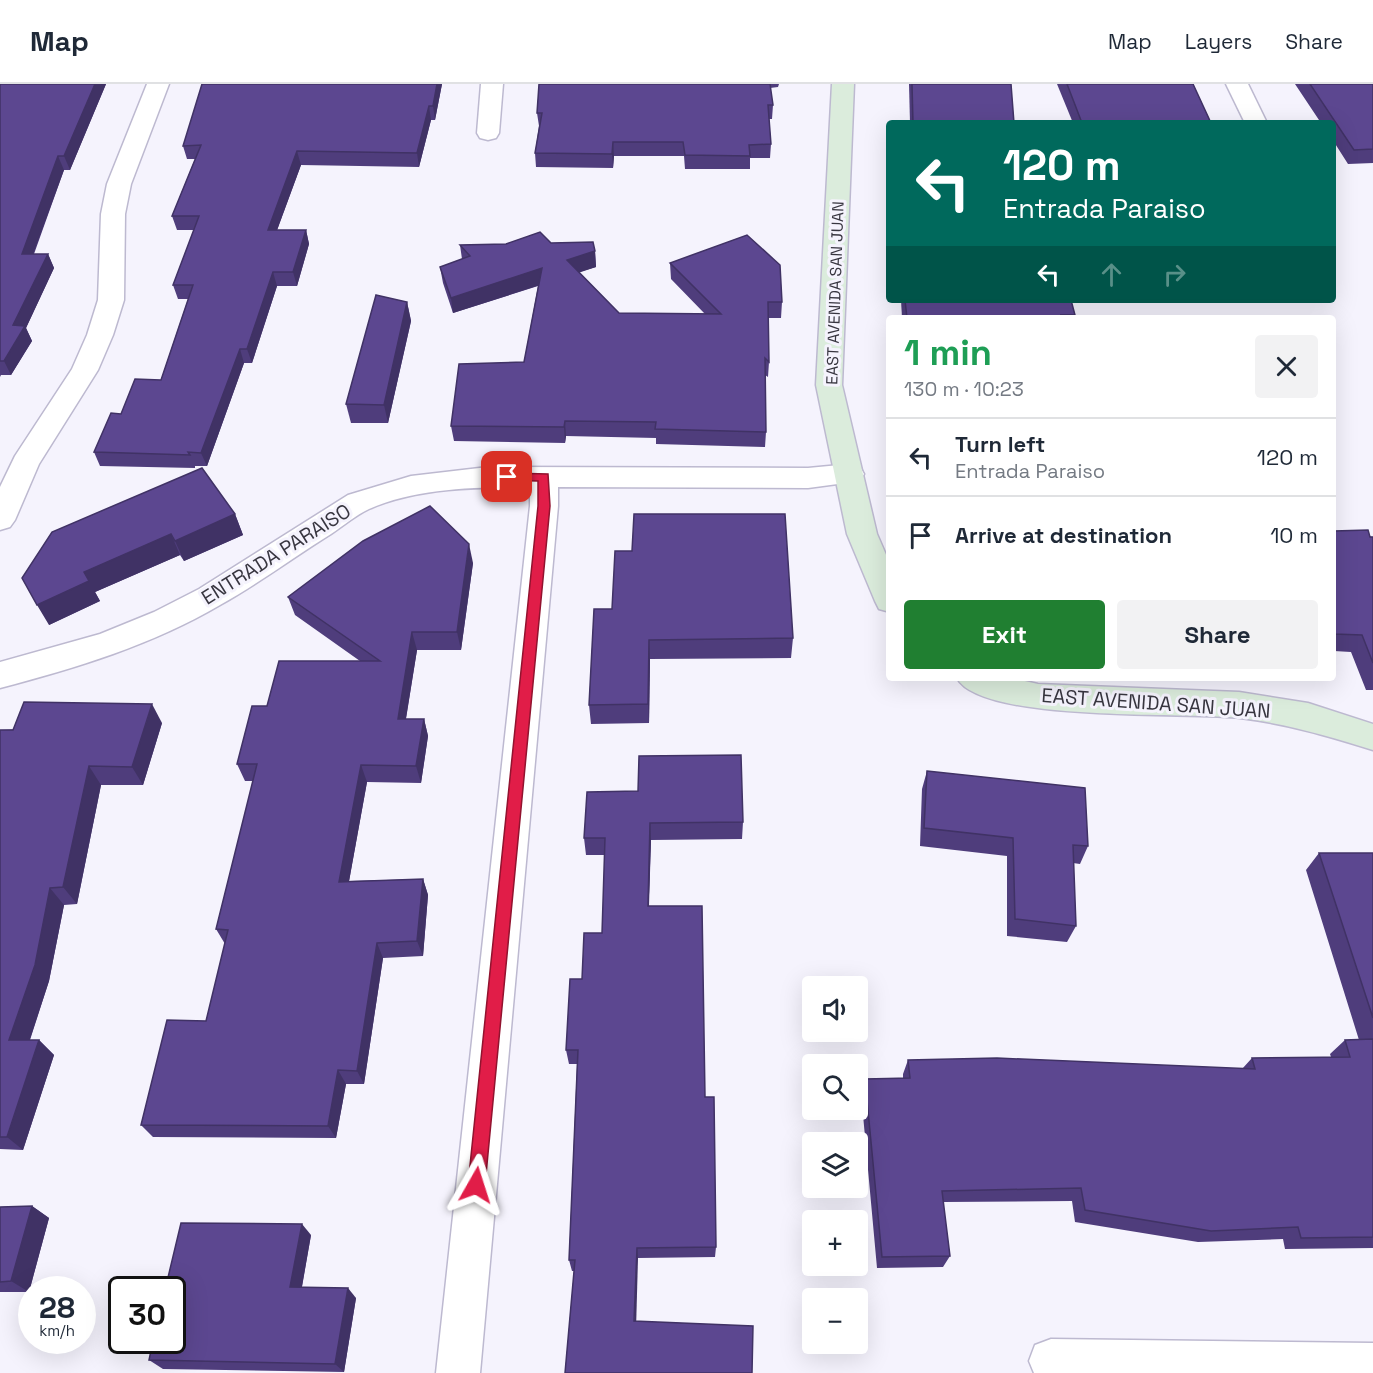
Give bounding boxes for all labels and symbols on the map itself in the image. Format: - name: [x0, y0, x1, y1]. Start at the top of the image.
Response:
- street label: EAST AVENIDA SAN JUAN: [821, 201, 849, 385]
- pin: [481, 451, 532, 502]
- street label: ENTRADA PARAISO: [196, 498, 356, 610]
- street label: EAST AVENIDA SAN JUAN: [1041, 682, 1271, 724]
- position arrow: [444, 1153, 508, 1217]
- speed limit sign: 30: [108, 1276, 186, 1354]

